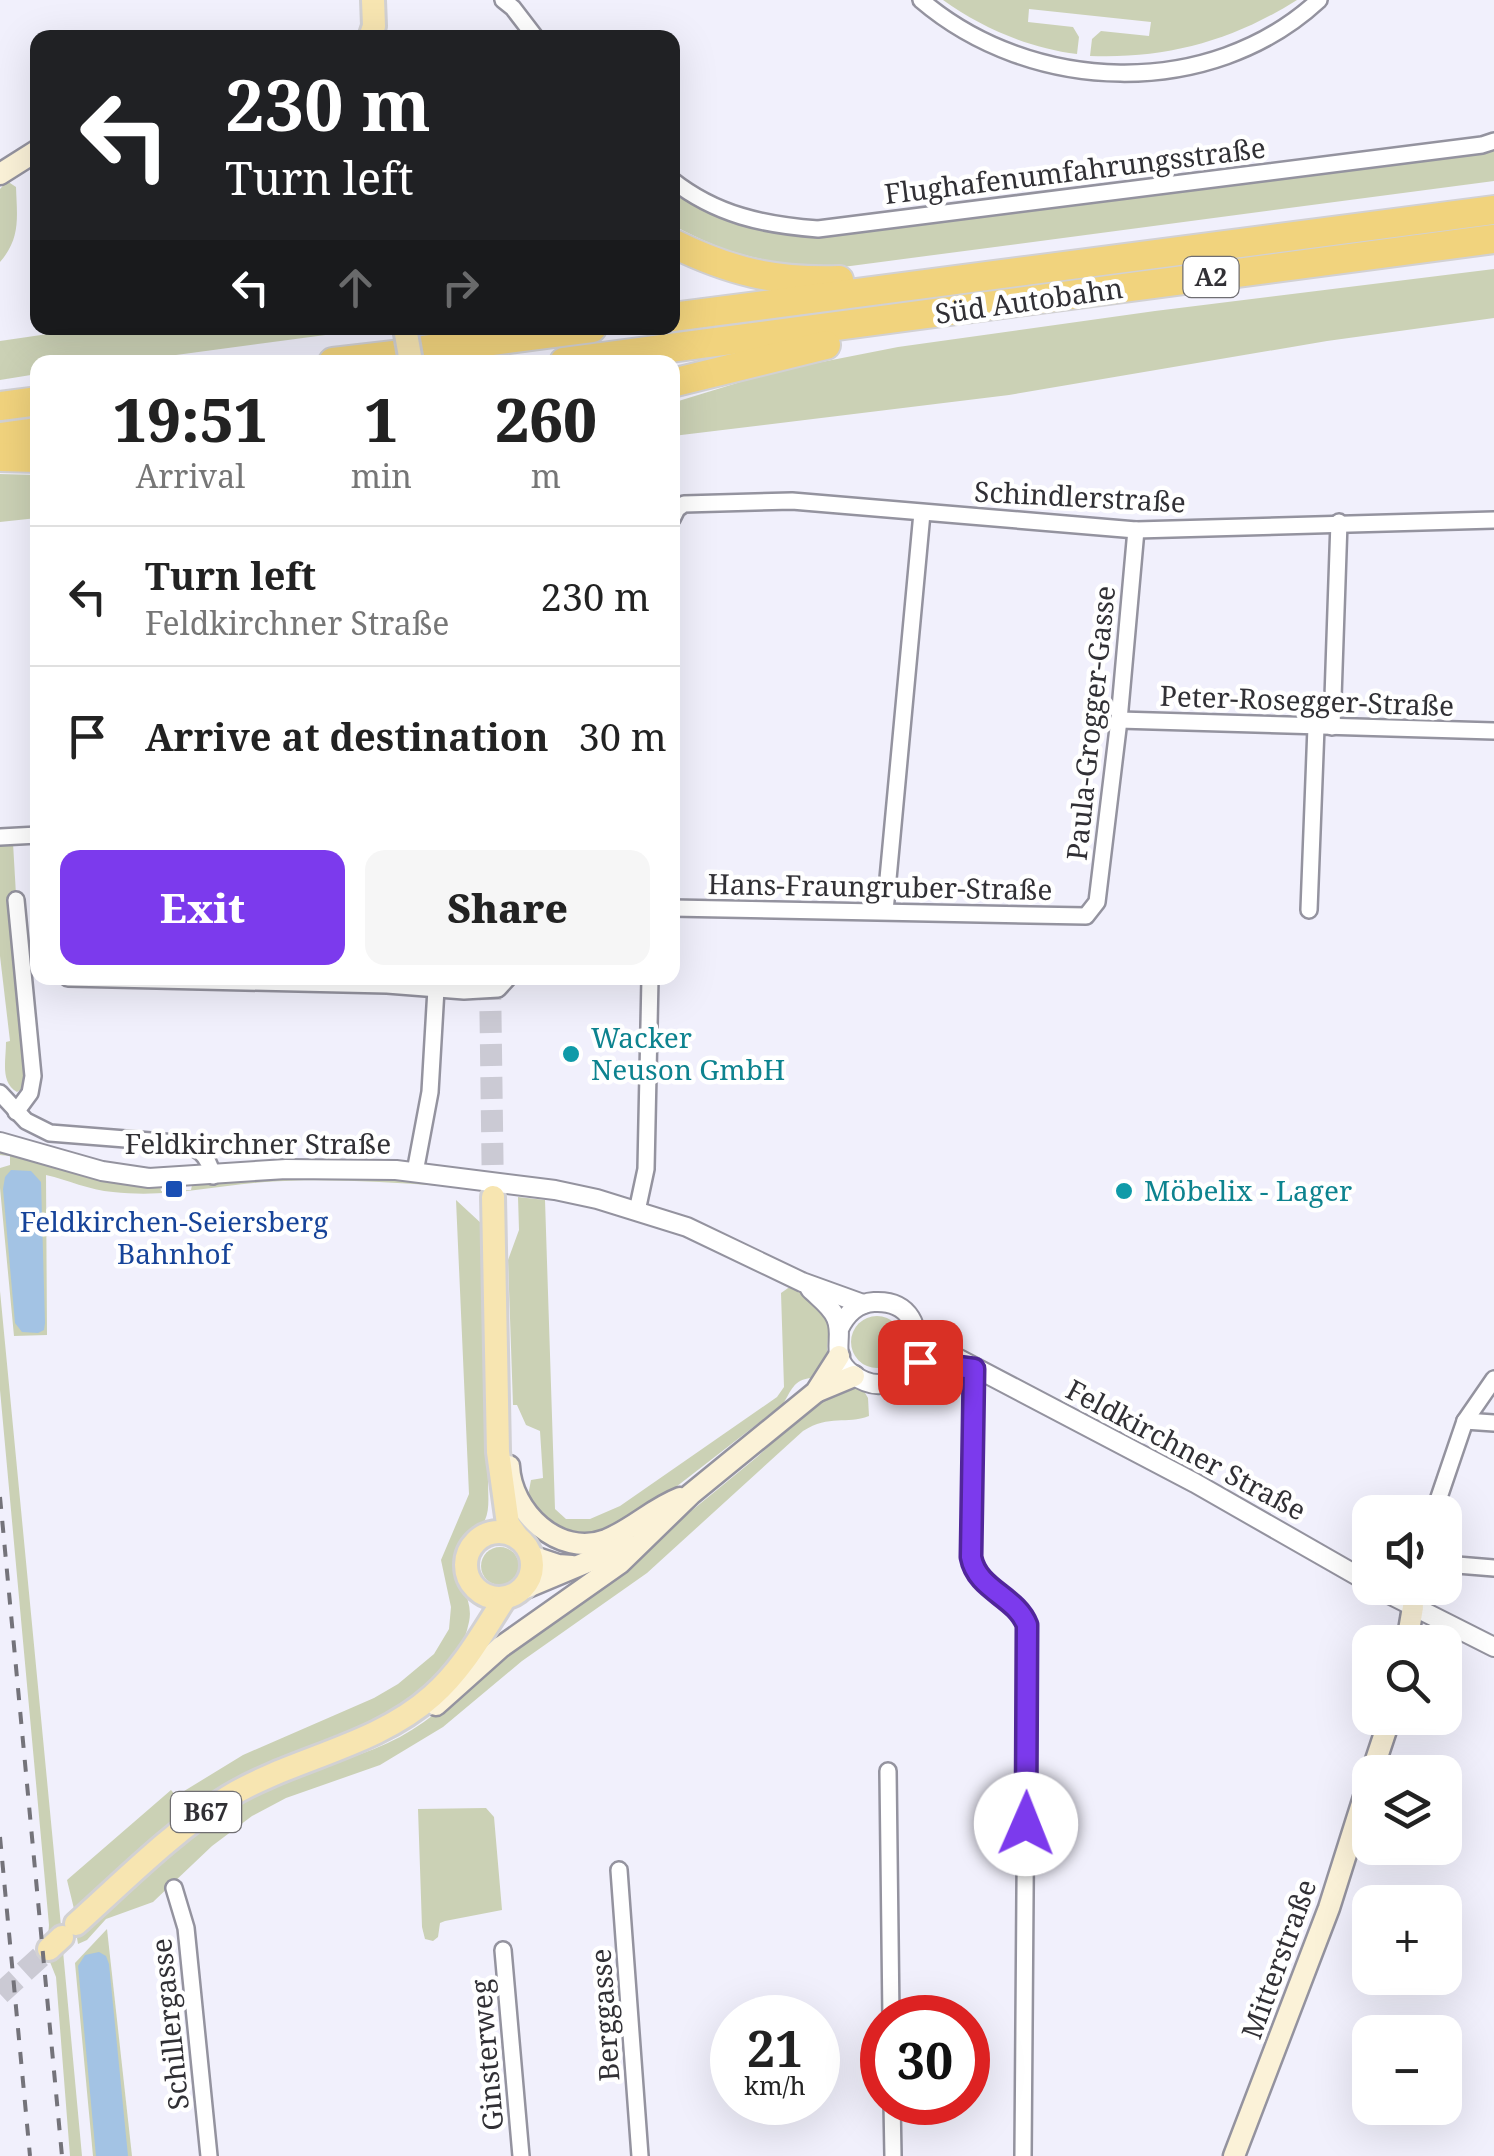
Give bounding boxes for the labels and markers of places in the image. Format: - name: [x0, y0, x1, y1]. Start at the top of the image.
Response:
- place label: Wacker Neuson GmbH: [591, 1018, 785, 1088]
- marker: Wacker Neuson GmbH: [560, 1043, 582, 1065]
- place label: Möbelix - Lager: [1144, 1171, 1352, 1209]
- marker: Feldkirchen-Seiersberg Bahnhof: [163, 1178, 185, 1200]
- marker: Möbelix - Lager: [1113, 1180, 1135, 1202]
- place label: Feldkirchen-Seiersberg Bahnhof: [20, 1202, 328, 1272]
- pin: [878, 1320, 963, 1405]

